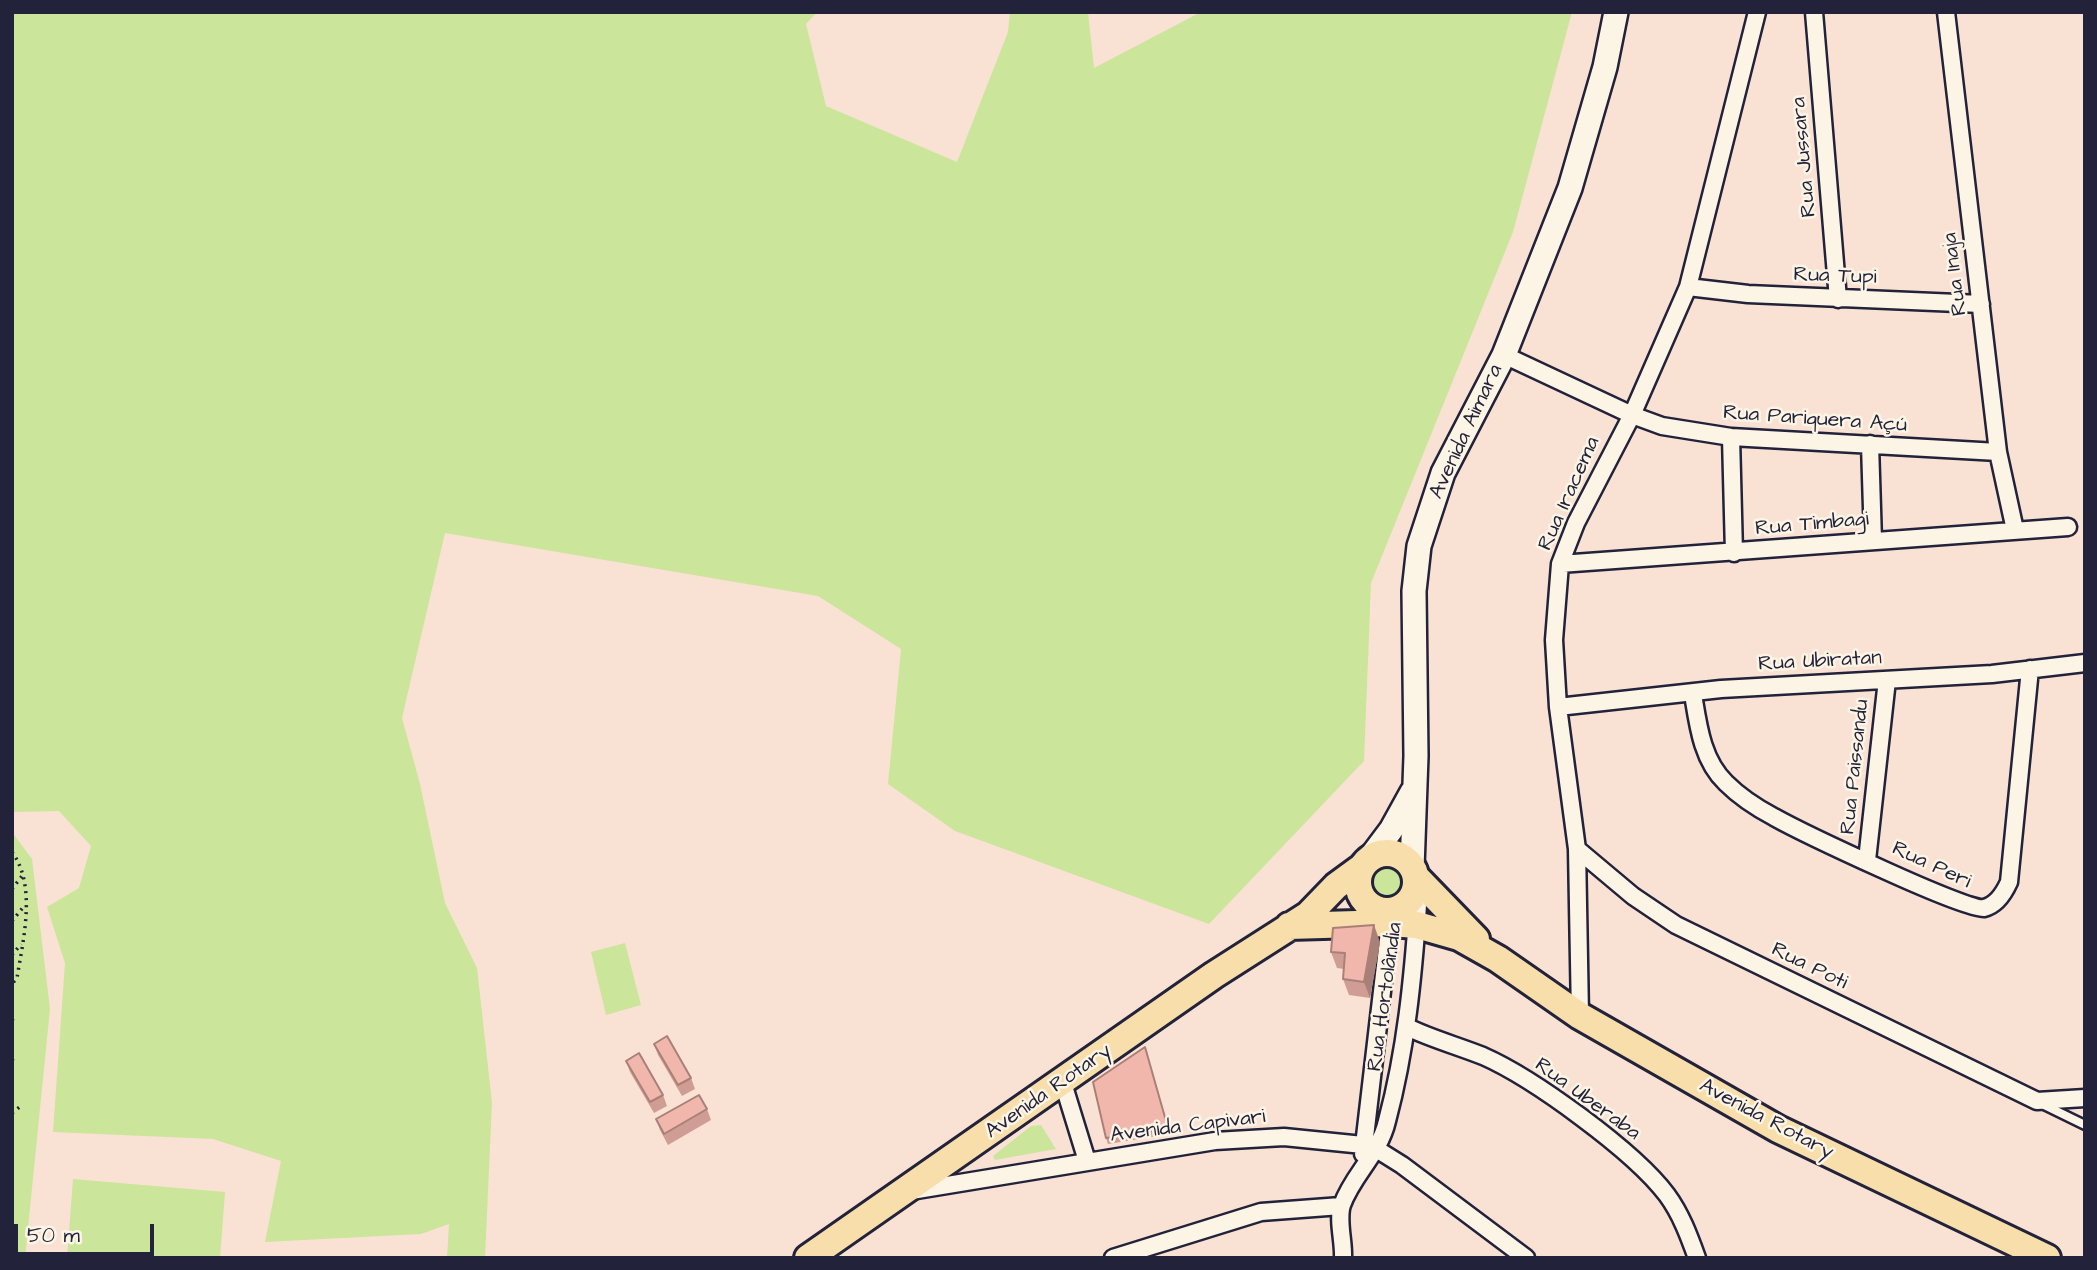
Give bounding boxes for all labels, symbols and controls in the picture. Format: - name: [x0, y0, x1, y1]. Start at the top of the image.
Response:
- street label: Rua Jussara: [1787, 96, 1823, 218]
- street label: Rua Inaja: [1938, 231, 1974, 317]
- street label: Rua Tupi: [1793, 263, 1877, 291]
- street label: Avenida Aimara: [1425, 361, 1509, 503]
- street label: Rua Pariquera Açú: [1722, 401, 1908, 439]
- street label: Rua Iracema: [1534, 433, 1606, 555]
- street label: Rua Timbagi: [1754, 507, 1870, 543]
- street label: Rua Ubiratan: [1758, 646, 1882, 678]
- street label: Rua Paissandu: [1836, 698, 1876, 836]
- street label: Rua Peri: [1887, 837, 1975, 895]
- street label: Rua Hortolândia: [1363, 921, 1409, 1073]
- street label: Rua Poti: [1767, 938, 1851, 996]
- street label: Avenida Rotary: [981, 1039, 1117, 1145]
- street label: Rua Uberaba: [1529, 1053, 1645, 1147]
- street label: Avenida Rotary: [1695, 1074, 1837, 1166]
- street label: Avenida Capivari: [1109, 1105, 1267, 1149]
- scale bar: [18, 1210, 158, 1254]
- text: 50 m: [27, 1221, 80, 1250]

